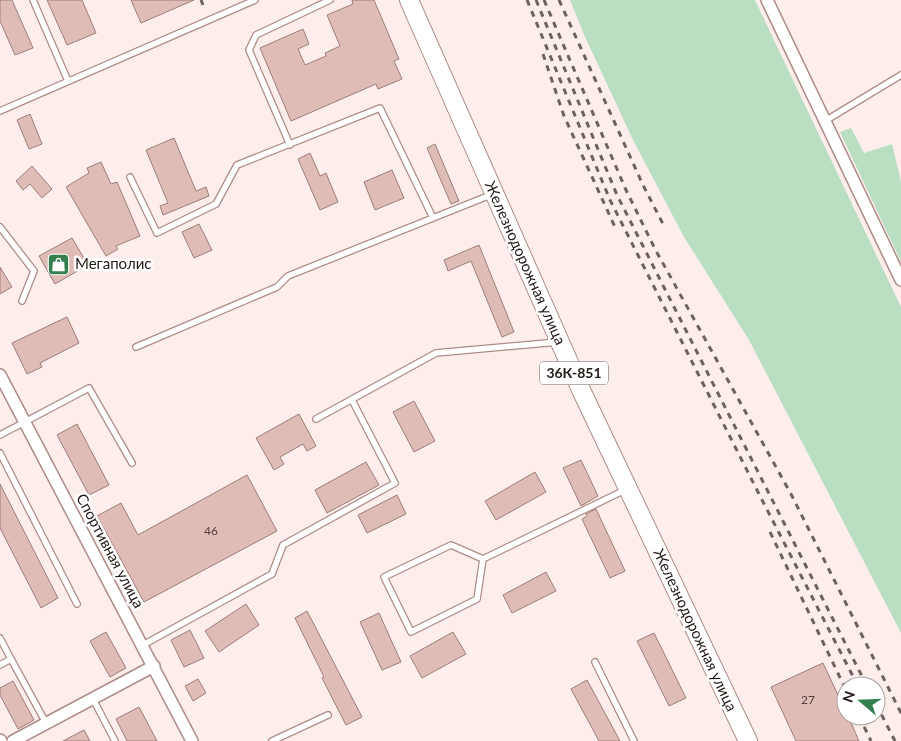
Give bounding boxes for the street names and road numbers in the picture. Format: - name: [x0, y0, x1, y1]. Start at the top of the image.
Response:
- street label: Железнодорожная улица: [482, 178, 570, 347]
- road number: 36К-851: [540, 362, 608, 384]
- street label: Спортивная улица: [73, 490, 149, 611]
- street label: Железнодорожная улица: [650, 545, 742, 714]

